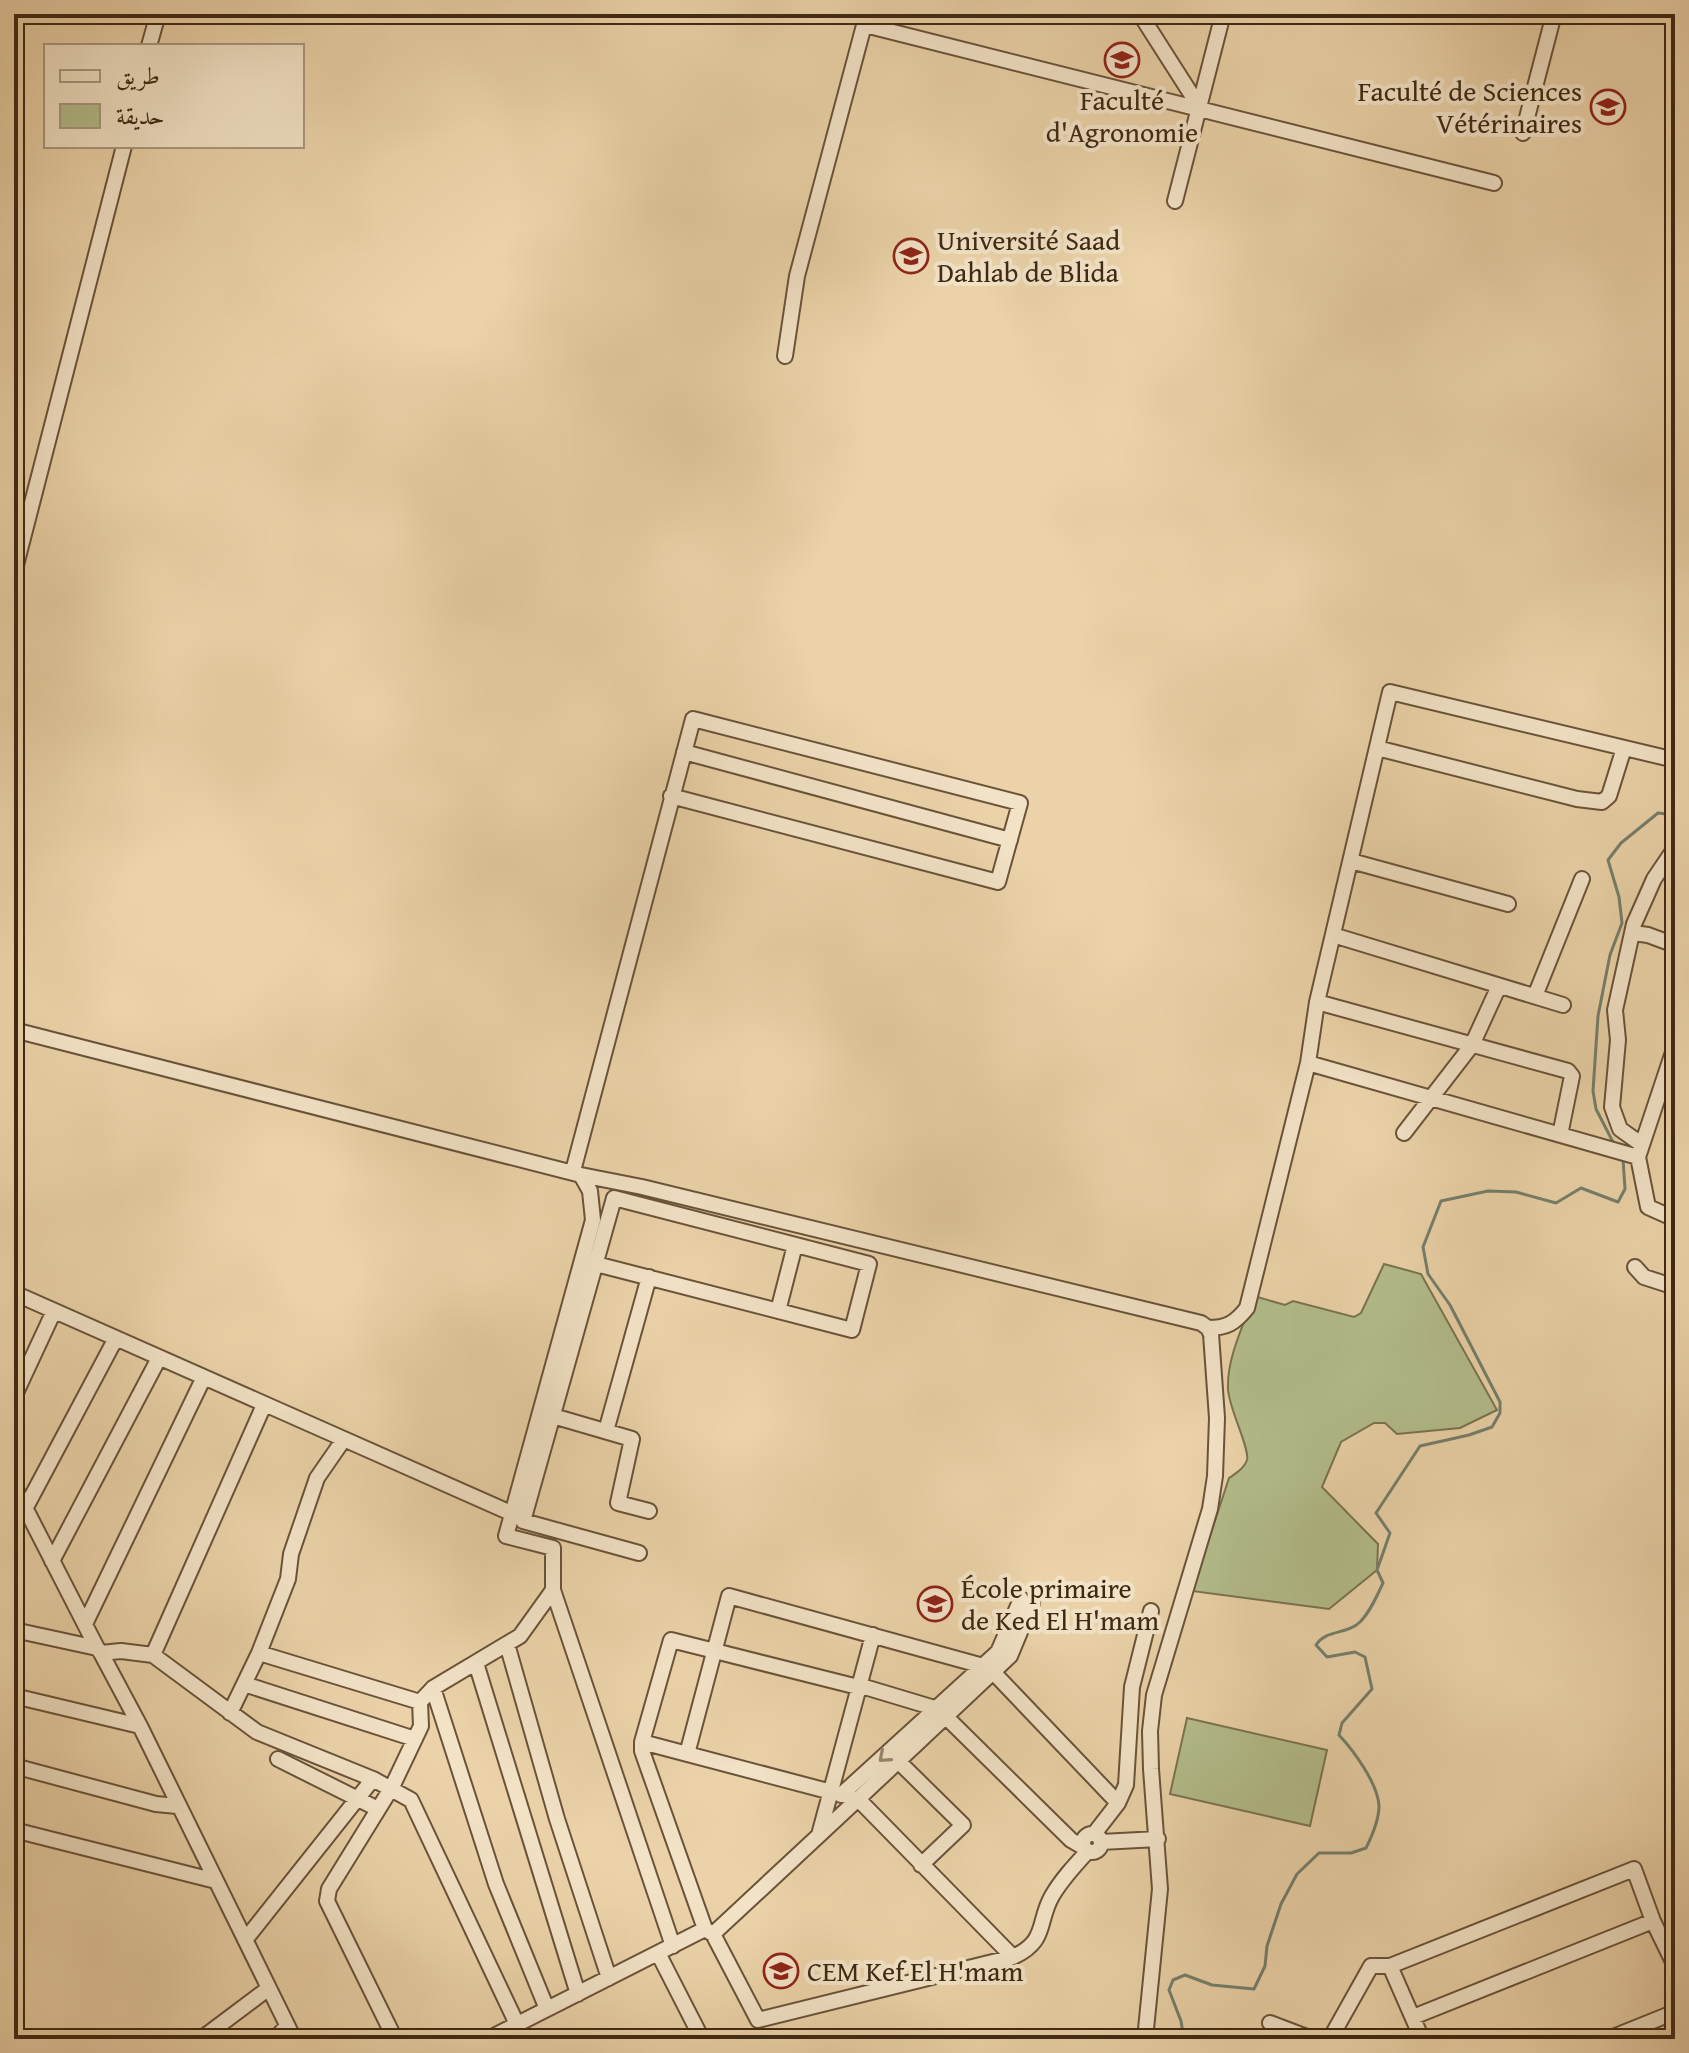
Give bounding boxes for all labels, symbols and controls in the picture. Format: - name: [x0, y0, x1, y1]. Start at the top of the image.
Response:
- school or university icon: Faculté d'Agronomie: [1103, 41, 1141, 79]
- legend: [44, 44, 304, 148]
- text: طريق: [116, 58, 160, 93]
- place label: Faculté de Sciences Vétérinaires: [1358, 70, 1582, 143]
- place label: Faculté d'Agronomie: [1046, 79, 1198, 152]
- school or university icon: Faculté de Sciences Vétérinaires: [1589, 88, 1627, 126]
- text: حديقة: [116, 98, 165, 133]
- place label: Université Saad Dahlab de Blida: [937, 219, 1120, 292]
- school or university icon: Université Saad Dahlab de Blida: [892, 237, 930, 275]
- place label: École primaire de Ked El H'mam: [961, 1567, 1159, 1640]
- school or university icon: École primaire de Ked El H'mam: [916, 1585, 954, 1623]
- one-way arrow: [878, 1747, 893, 1762]
- place label: CEM Kef El H'mam: [807, 1950, 1023, 1991]
- school or university icon: CEM Kef El H'mam: [762, 1952, 800, 1990]

